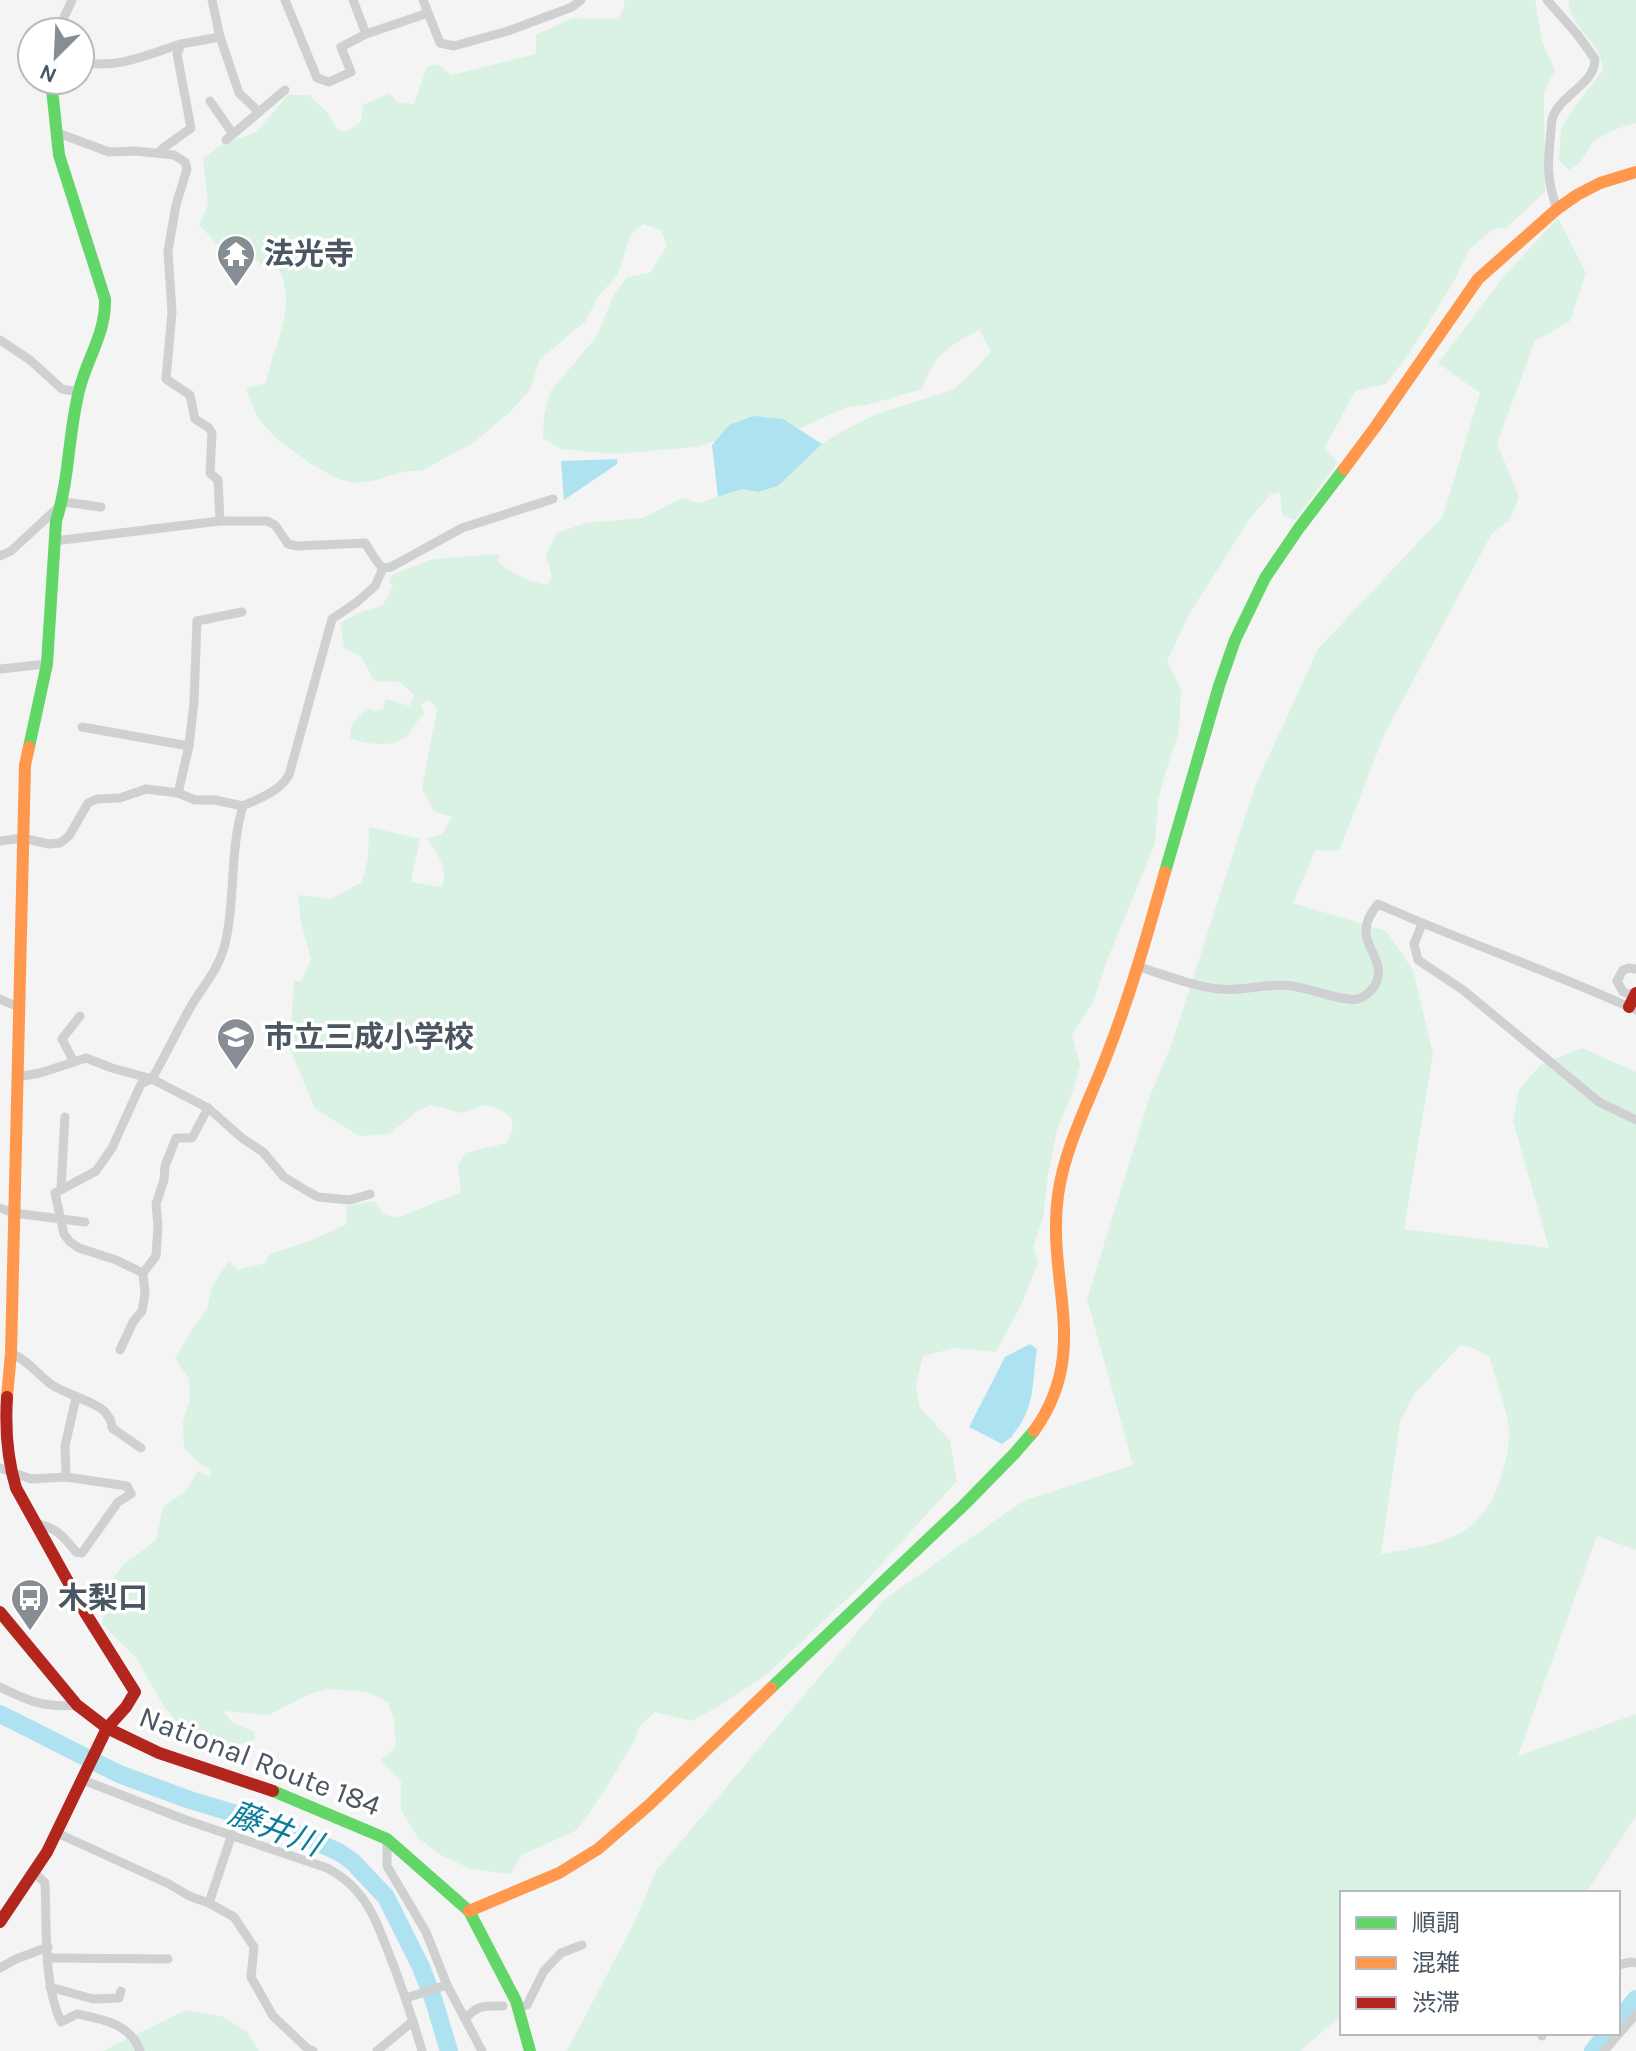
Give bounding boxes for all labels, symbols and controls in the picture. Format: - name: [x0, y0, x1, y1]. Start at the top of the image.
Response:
- north arrow: [16, 16, 96, 96]
- text: N: [36, 58, 61, 88]
- temple icon: 法光寺: [215, 233, 257, 288]
- place label: 法光寺: [264, 236, 354, 272]
- school or university icon: 市立三成小学校: [215, 1016, 257, 1071]
- place label: 市立三成小学校: [264, 1019, 474, 1055]
- bus stop icon: 木梨口: [9, 1577, 51, 1632]
- place label: 木梨口: [58, 1580, 148, 1616]
- street label: National Route 184: [134, 1698, 386, 1824]
- water label: 藤井川: [224, 1795, 329, 1865]
- legend: [1340, 1891, 1620, 2035]
- text: 順調: [1412, 1909, 1460, 1937]
- text: 混雑: [1412, 1949, 1460, 1977]
- text: 渋滞: [1412, 1989, 1460, 2017]

